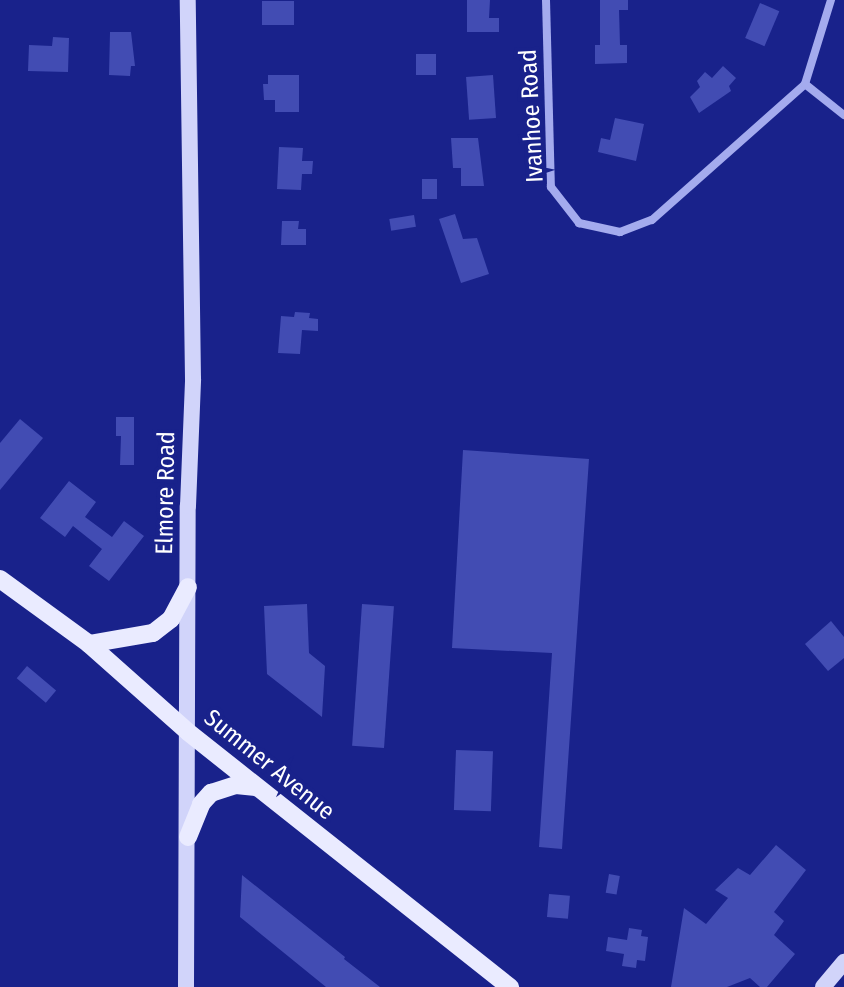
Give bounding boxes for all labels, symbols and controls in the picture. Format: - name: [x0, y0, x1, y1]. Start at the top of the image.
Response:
- street label: Ivanhoe Road: [514, 49, 550, 183]
- street label: Elmore Road: [151, 431, 181, 555]
- street label: Summer Avenue: [198, 704, 340, 826]

